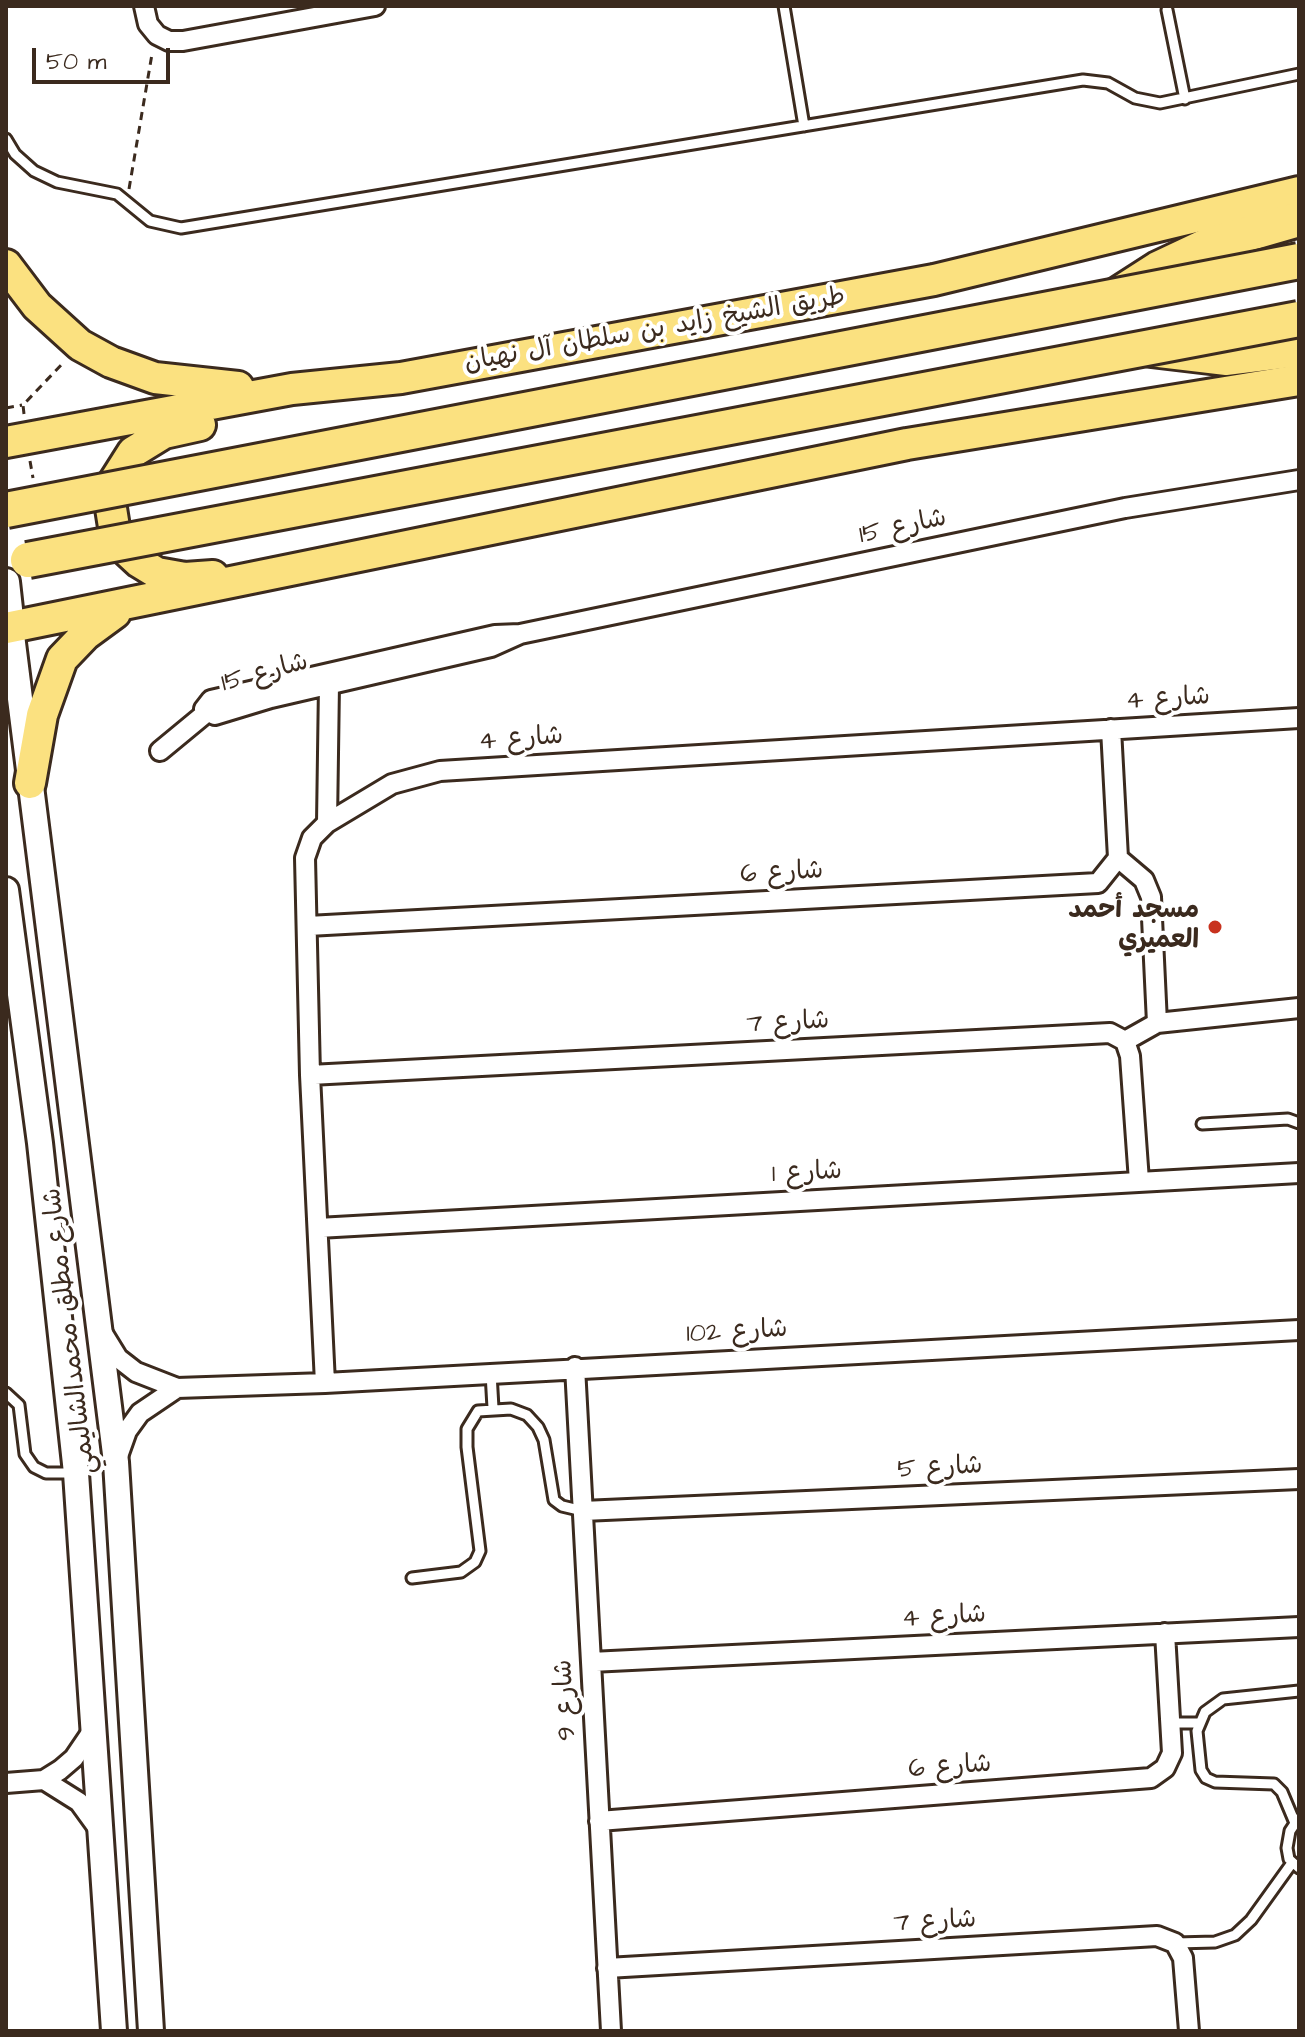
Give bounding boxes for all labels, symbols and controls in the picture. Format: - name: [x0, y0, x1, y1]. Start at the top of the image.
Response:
- scale bar: [36, 32, 174, 82]
- text: 50 m: [46, 45, 106, 79]
- street label: طريق الشيخ زايد بن سلطان آل نهيان: [462, 282, 848, 380]
- street label: شارع 15: [857, 504, 949, 552]
- street label: شارع 15: [218, 647, 312, 701]
- street label: شارع 4: [1125, 682, 1211, 718]
- street label: شارع 4: [478, 721, 564, 759]
- street label: شارع 6: [740, 856, 824, 892]
- place label: مسجد أحمد العميري: [1068, 896, 1199, 958]
- marker: مسجد أحمد العميري: [1206, 918, 1224, 936]
- street label: شارع 7: [746, 1006, 830, 1042]
- street label: شارع 1: [771, 1157, 843, 1191]
- street label: شارع مطلق محمدالشاليمي: [38, 1186, 104, 1476]
- street label: شارع 102: [686, 1315, 788, 1351]
- street label: شارع 5: [897, 1451, 983, 1487]
- street label: شارع 4: [901, 1600, 987, 1636]
- street label: شارع 9: [549, 1659, 585, 1741]
- street label: شارع 6: [908, 1750, 992, 1786]
- street label: شارع 7: [893, 1905, 977, 1941]

